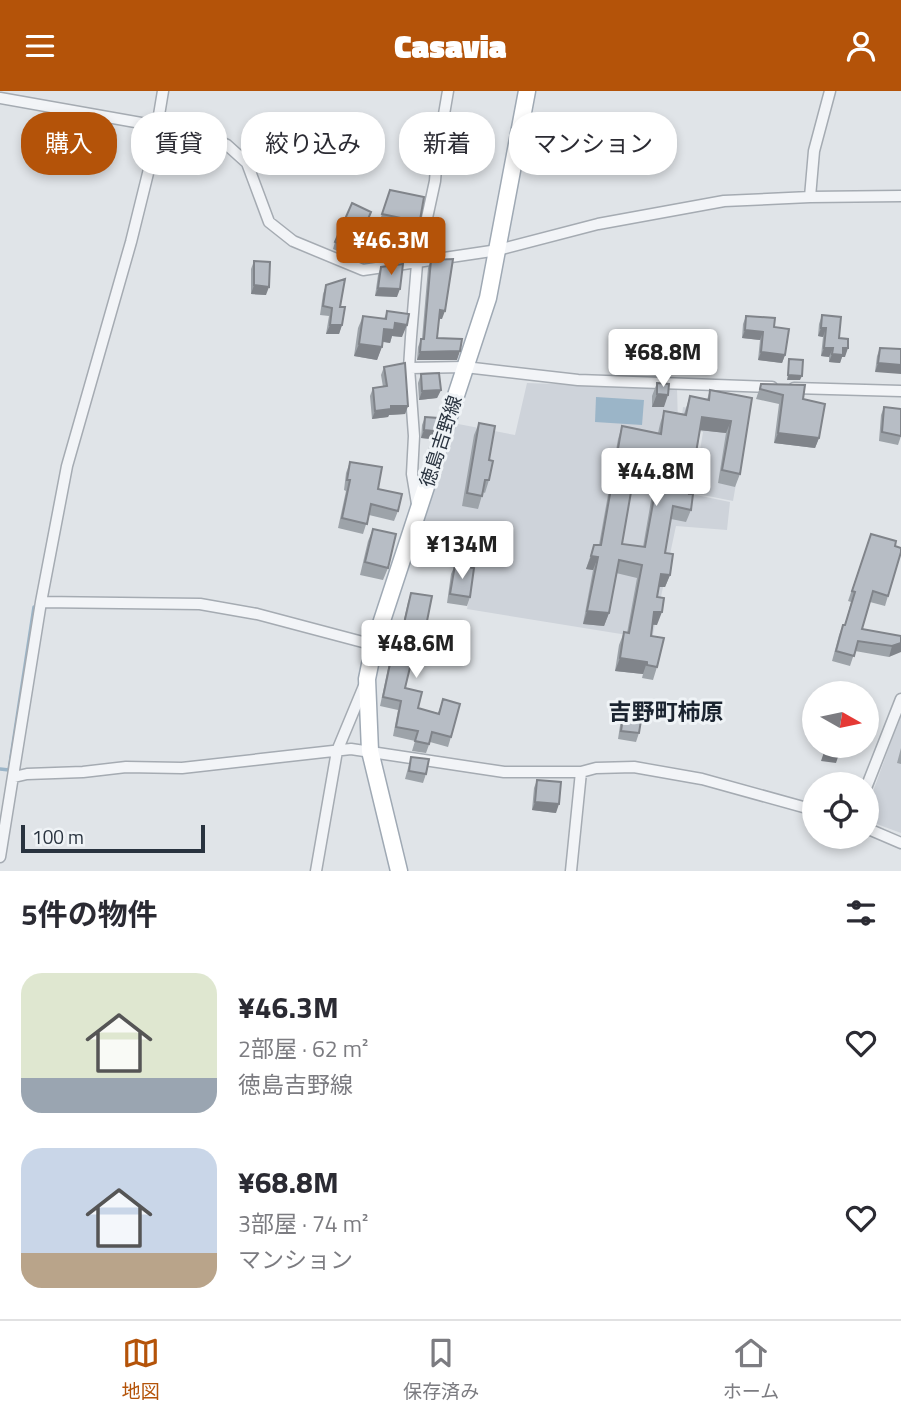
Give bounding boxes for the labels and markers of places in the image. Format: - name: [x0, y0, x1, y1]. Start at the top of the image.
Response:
- pin: ¥46.3M: [334, 218, 448, 277]
- pin: ¥68.8M: [606, 329, 720, 389]
- pin: ¥44.8M: [599, 449, 713, 508]
- pin: ¥134M: [413, 521, 511, 581]
- pin: ¥48.6M: [359, 621, 473, 680]

